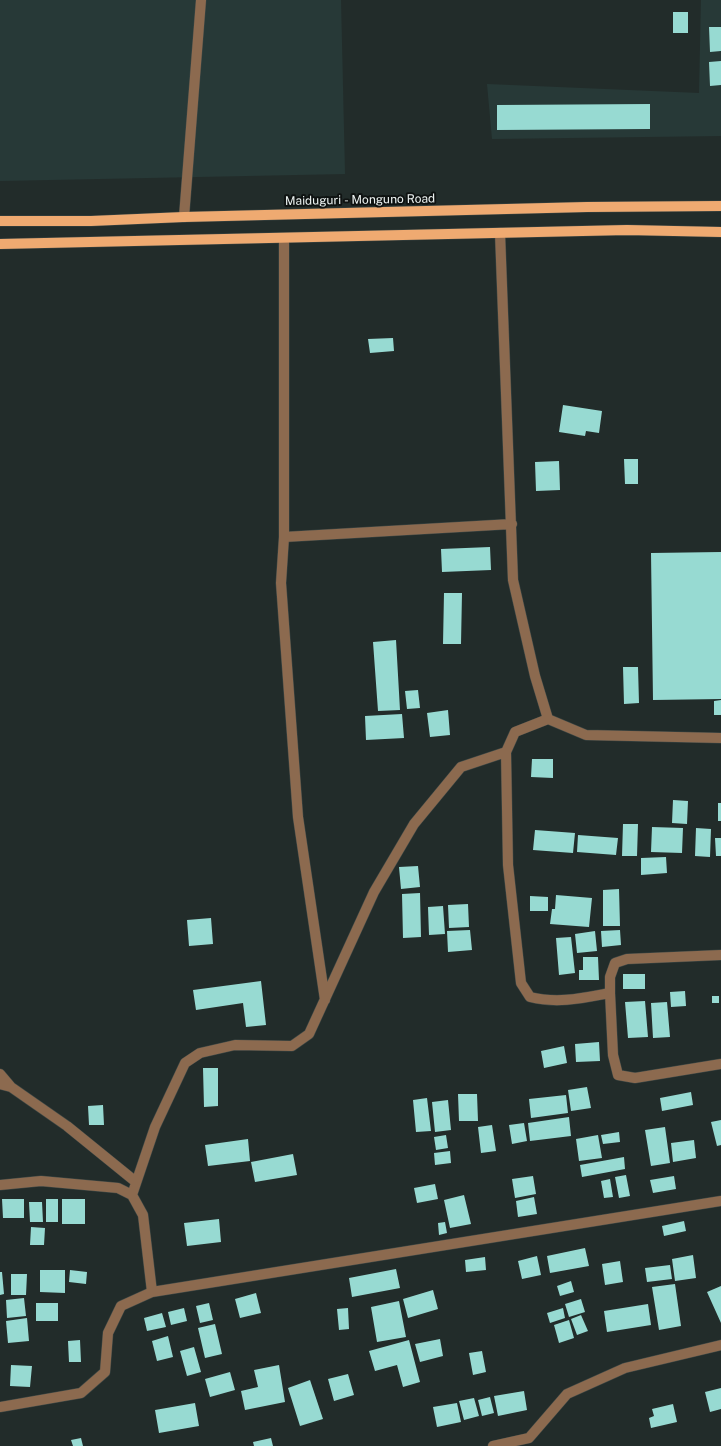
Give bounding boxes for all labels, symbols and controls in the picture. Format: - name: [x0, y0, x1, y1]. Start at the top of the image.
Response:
- street label: Maiduguri - Monguno Road: [285, 191, 435, 209]

